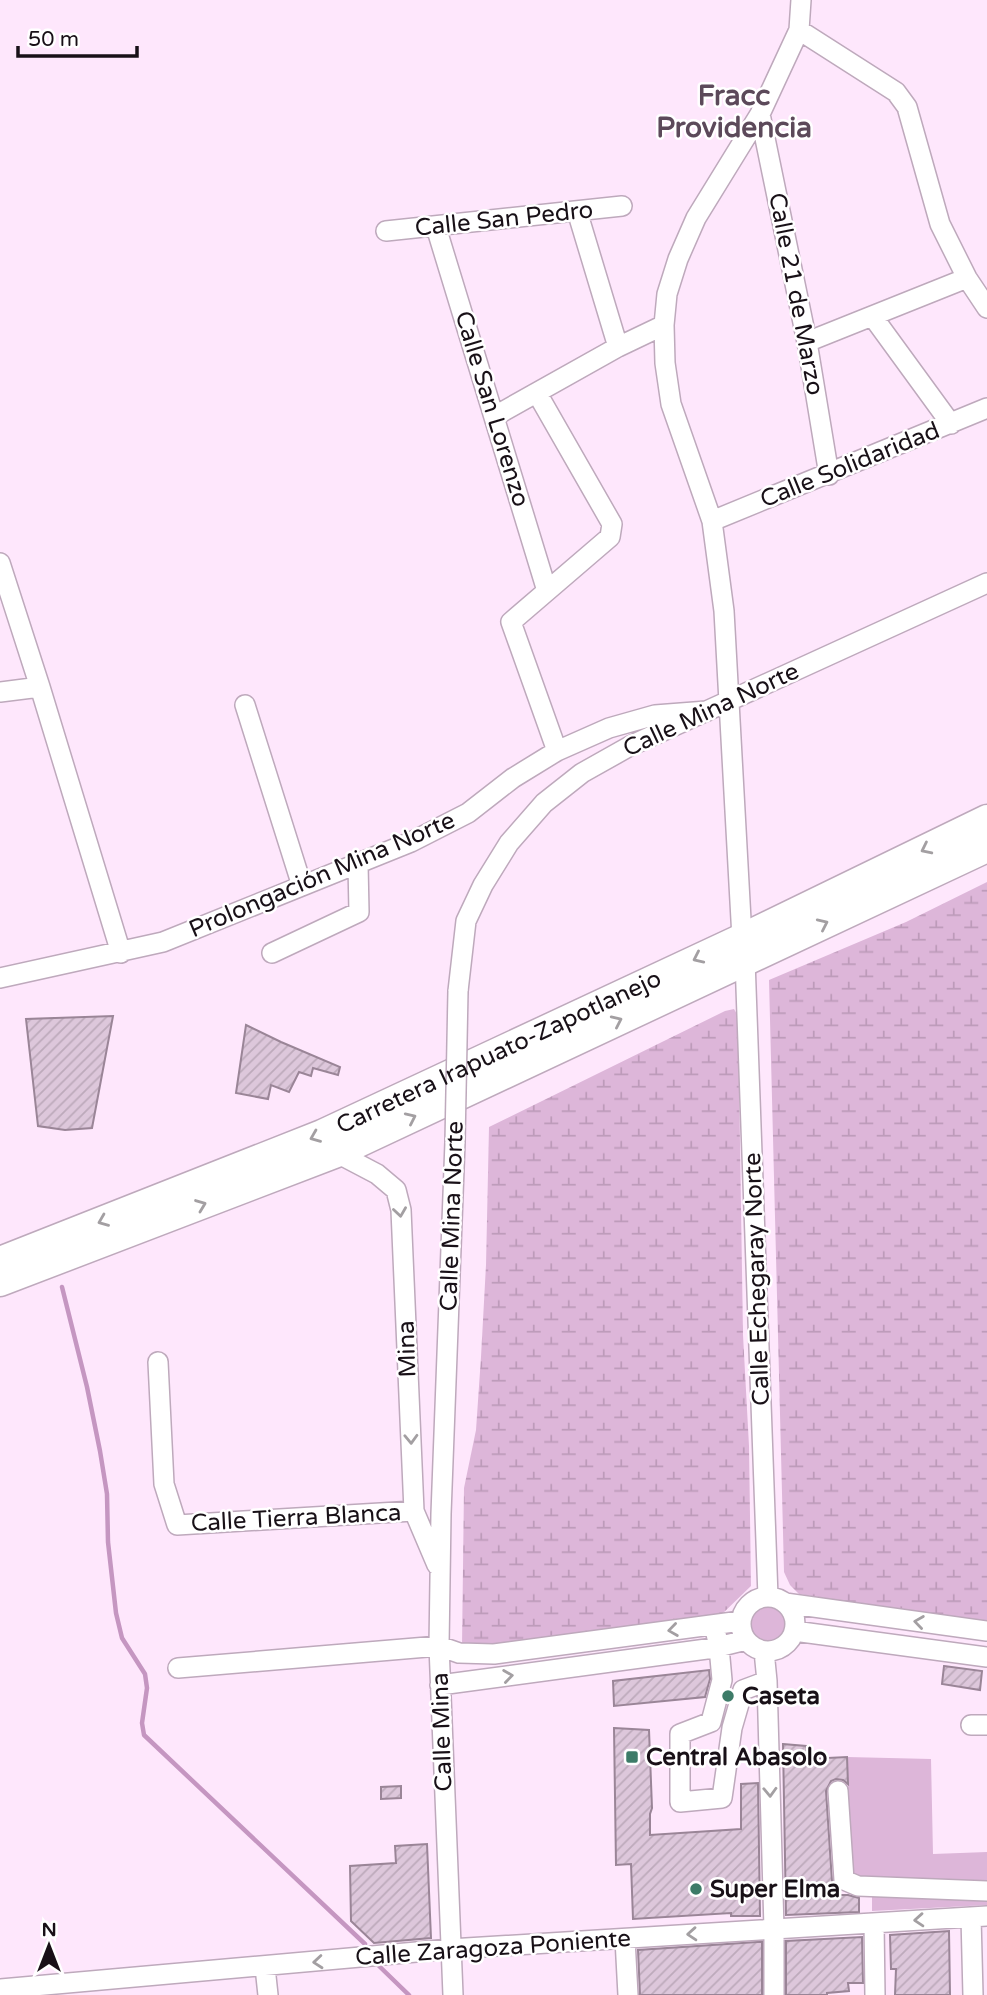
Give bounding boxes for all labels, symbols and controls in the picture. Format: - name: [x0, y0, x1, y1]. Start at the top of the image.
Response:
- scale bar: [18, 14, 136, 58]
- text: 50 m: [28, 27, 79, 52]
- district label: Fracc Providencia: [656, 79, 812, 145]
- street label: Calle 21 de Marzo: [762, 190, 830, 398]
- street label: Calle San Pedro: [413, 195, 595, 243]
- street label: Calle San Lorenzo: [448, 308, 536, 510]
- street label: Calle Solidaridad: [756, 416, 944, 514]
- street label: Calle Mina Norte: [619, 657, 803, 763]
- street label: Prolongación Mina Norte: [185, 806, 459, 944]
- one-way arrow: [921, 840, 933, 854]
- one-way arrow: [816, 918, 828, 932]
- one-way arrow: [693, 950, 706, 964]
- street label: Carretera Irapuato-Zapotlanejo: [332, 963, 666, 1140]
- one-way arrow: [610, 1015, 622, 1029]
- one-way arrow: [404, 1112, 416, 1126]
- street label: Calle Mina Norte: [434, 1120, 470, 1312]
- one-way arrow: [309, 1128, 321, 1142]
- street label: Calle Echegaray Norte: [738, 1152, 776, 1406]
- one-way arrow: [194, 1199, 207, 1213]
- one-way arrow: [393, 1206, 408, 1218]
- one-way arrow: [98, 1212, 110, 1226]
- street label: Mina: [392, 1320, 422, 1378]
- one-way arrow: [404, 1434, 419, 1445]
- street label: Calle Tierra Blanca: [190, 1498, 402, 1538]
- one-way arrow: [914, 1615, 925, 1630]
- one-way arrow: [667, 1622, 679, 1637]
- one-way arrow: [502, 1668, 513, 1683]
- street label: Calle Mina: [425, 1672, 459, 1792]
- place label: Caseta: [742, 1682, 820, 1711]
- marker: Caseta: [720, 1688, 736, 1704]
- place label: Central Abasolo: [646, 1743, 827, 1772]
- marker: Central Abasolo: [624, 1749, 640, 1765]
- one-way arrow: [763, 1787, 778, 1798]
- place label: Super Elma: [710, 1875, 840, 1904]
- marker: Super Elma: [688, 1881, 704, 1897]
- north arrow: [14, 1911, 84, 1981]
- one-way arrow: [913, 1912, 924, 1927]
- text: N: [41, 1919, 57, 1941]
- street label: Calle Zaragoza Poniente: [354, 1924, 632, 1972]
- one-way arrow: [686, 1926, 697, 1941]
- one-way arrow: [313, 1954, 324, 1969]

